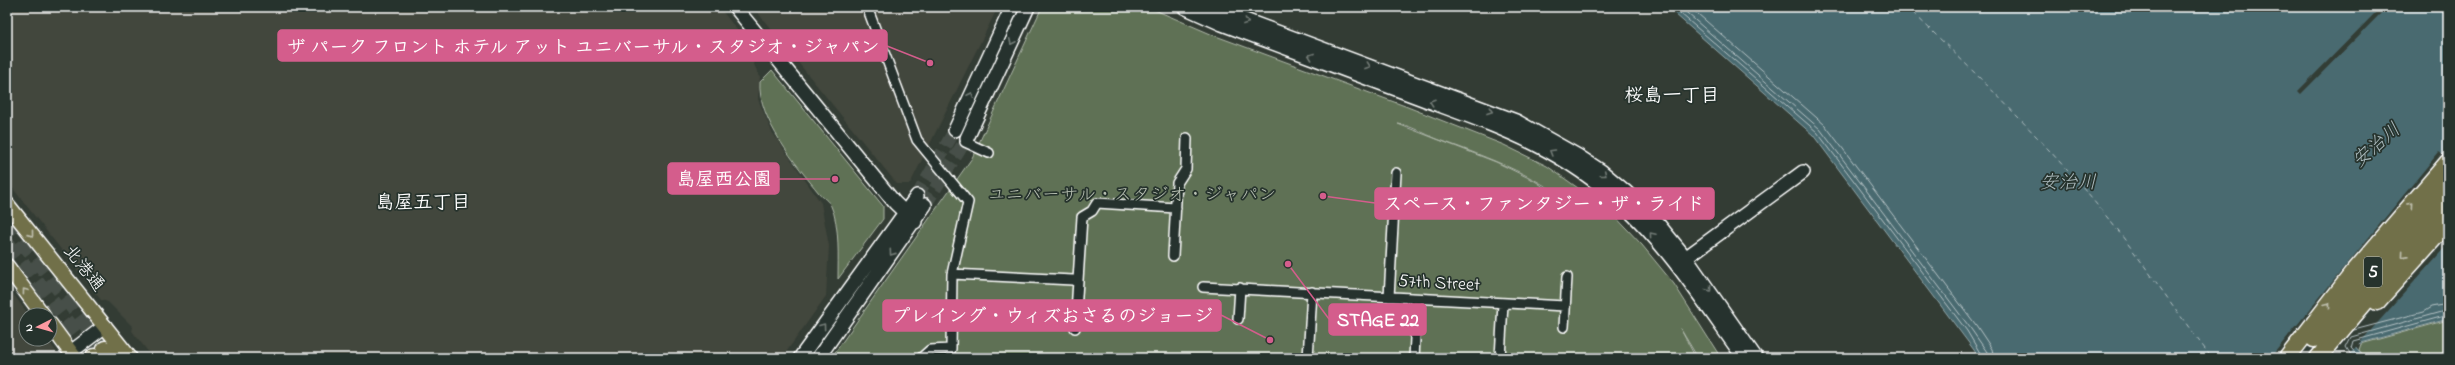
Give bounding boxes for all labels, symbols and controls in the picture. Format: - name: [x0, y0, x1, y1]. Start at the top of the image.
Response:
- one-way arrow: [1242, 17, 1249, 25]
- callout: ザ パーク フロント ホテル アット ユニバーサル・スタジオ・ジャパン: [278, 30, 887, 61]
- text: ザ パーク フロント ホテル アット ユニバーサル・スタジオ・ジャパン: [287, 35, 880, 62]
- one-way arrow: [1009, 38, 1017, 46]
- one-way arrow: [1307, 53, 1314, 61]
- one-way arrow: [1365, 62, 1372, 70]
- district label: 桜島一丁目: [1624, 83, 1720, 110]
- one-way arrow: [966, 91, 974, 99]
- one-way arrow: [1429, 98, 1436, 107]
- one-way arrow: [1486, 107, 1493, 115]
- water label: 安治川: [2347, 117, 2407, 175]
- one-way arrow: [1549, 150, 1556, 157]
- callout: 島屋西公園: [668, 163, 779, 194]
- text: 島屋西公園: [676, 167, 772, 194]
- one-way arrow: [1599, 169, 1606, 176]
- water label: 安治川: [2039, 170, 2097, 197]
- park label: ユニバーサル・スタジオ・ジャパン: [988, 183, 1276, 209]
- callout: スペース・ファンタジー・ザ・ライド: [1375, 188, 1714, 219]
- district label: 島屋五丁目: [375, 190, 471, 217]
- text: スペース・ファンタジー・ザ・ライド: [1383, 192, 1705, 219]
- one-way arrow: [2406, 203, 2413, 210]
- one-way arrow: [27, 230, 34, 237]
- one-way arrow: [1649, 232, 1656, 239]
- street label: 北港通: [56, 240, 110, 298]
- one-way arrow: [890, 249, 897, 256]
- one-way arrow: [2402, 250, 2409, 257]
- road number: 5: [2364, 257, 2382, 287]
- street label: 57th Street: [1397, 269, 1481, 299]
- one-way arrow: [1704, 285, 1711, 292]
- one-way arrow: [23, 288, 30, 295]
- callout: プレイング・ウィズおさるのジョージ: [883, 300, 1221, 331]
- one-way arrow: [2323, 303, 2330, 310]
- text: プレイング・ウィズおさるのジョージ: [891, 304, 1213, 331]
- callout: STAGE 22: [1329, 304, 1426, 335]
- north arrow: [18, 307, 58, 347]
- text: STAGE 22: [1337, 308, 1419, 335]
- text: N: [21, 323, 37, 332]
- one-way arrow: [818, 324, 825, 331]

